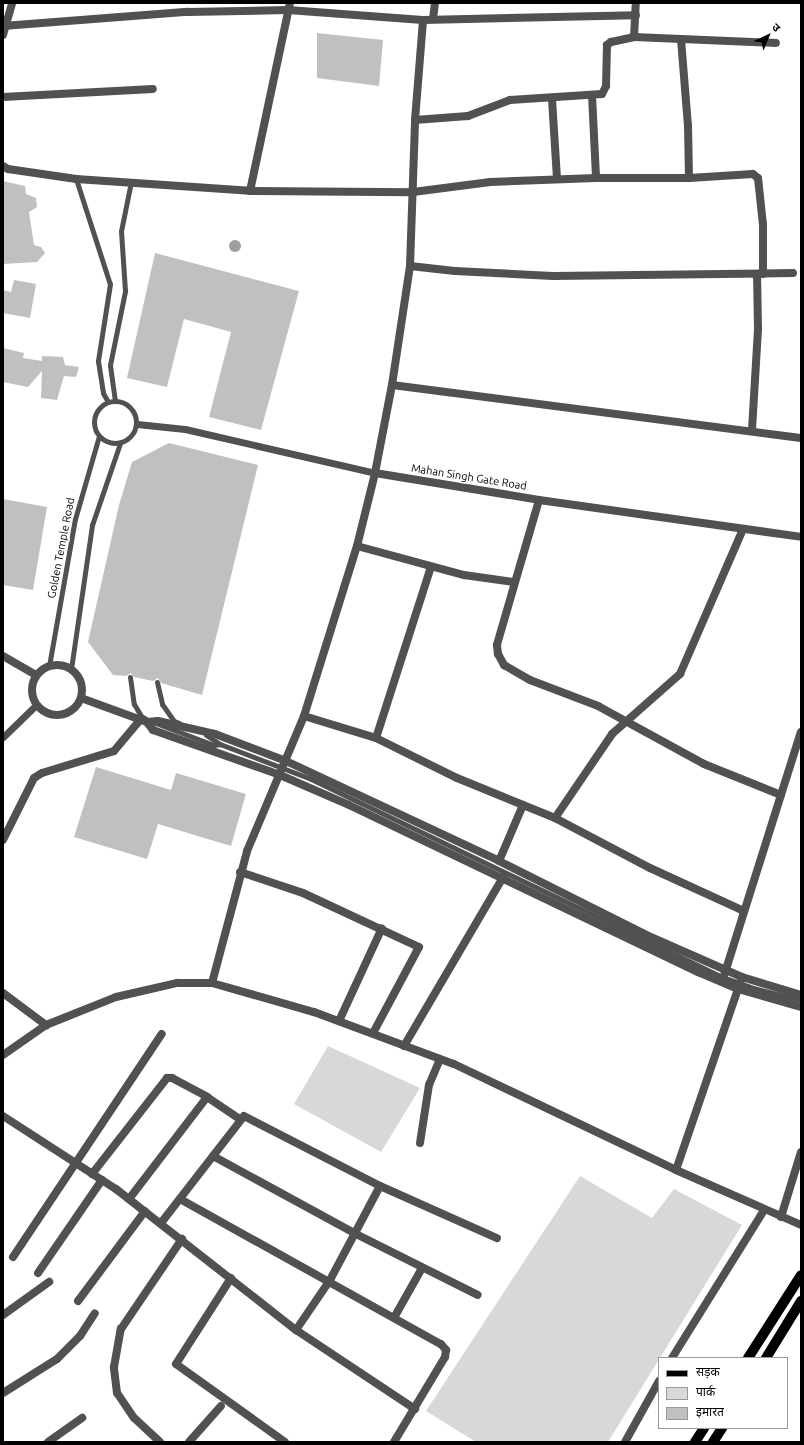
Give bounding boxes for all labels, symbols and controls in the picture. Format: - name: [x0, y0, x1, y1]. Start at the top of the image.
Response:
- north arrow: [748, 16, 788, 56]
- text: उ: [770, 21, 783, 34]
- street label: Mahan Singh Gate Road: [410, 461, 528, 493]
- street label: Golden Temple Road: [45, 497, 77, 599]
- legend: [658, 1357, 788, 1429]
- text: सड़क: [696, 1365, 720, 1378]
- text: पार्क: [696, 1385, 715, 1398]
- text: इमारत: [696, 1405, 724, 1418]

